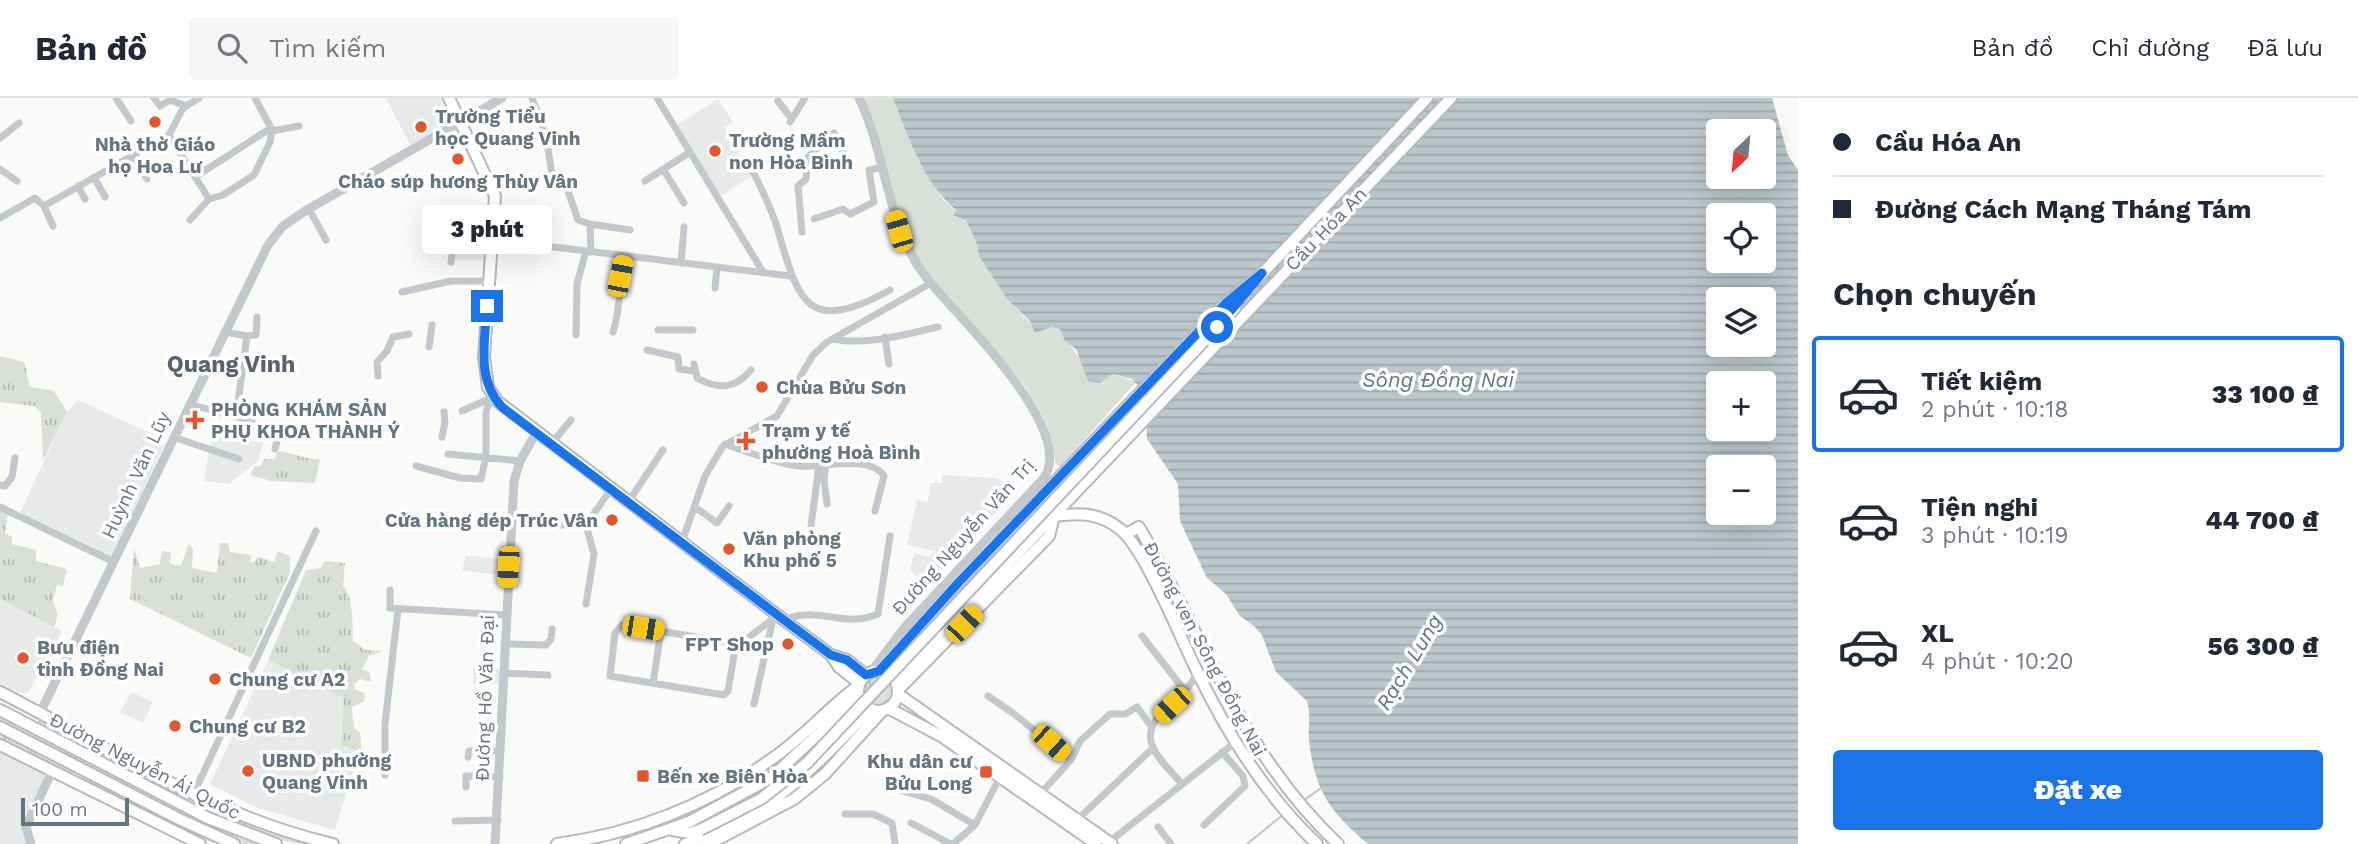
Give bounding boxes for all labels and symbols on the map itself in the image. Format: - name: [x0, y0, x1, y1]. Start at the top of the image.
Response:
- place label: Trường Tiểu học Quang Vinh: [435, 105, 581, 150]
- marker: Nhà thờ Giáo họ Hoa Lư: [147, 114, 163, 130]
- marker: Trường Tiểu học Quang Vinh: [413, 119, 429, 135]
- north arrow: [1706, 119, 1776, 189]
- place label: Trường Mầm non Hòa Bình: [729, 129, 853, 174]
- place label: Nhà thờ Giáo họ Hoa Lư: [95, 133, 215, 178]
- marker: Trường Mầm non Hòa Bình: [707, 143, 723, 159]
- marker: Cháo súp hương Thùy Vân: [450, 151, 466, 167]
- place label: Cháo súp hương Thùy Vân: [338, 170, 578, 193]
- street label: Cầu Hóa An: [1280, 182, 1372, 276]
- callout: 3 phút: [422, 204, 552, 254]
- car: [884, 208, 915, 254]
- car: [606, 253, 635, 299]
- route end: [471, 290, 503, 322]
- route start: [1201, 311, 1233, 343]
- district label: Quang Vinh: [167, 351, 295, 378]
- water label: Sông Đồng Nai: [1362, 367, 1515, 392]
- place label: Chùa Bửu Sơn: [776, 376, 906, 399]
- marker: Chùa Bửu Sơn: [754, 379, 770, 395]
- place label: PHÒNG KHÁM SẢN PHỤ KHOA THÀNH Ý: [211, 398, 401, 443]
- street label: Huỳnh Văn Lũy: [97, 408, 176, 542]
- marker: PHÒNG KHÁM SẢN PHỤ KHOA THÀNH Ý: [185, 410, 205, 430]
- place label: Trạm y tế phường Hoà Bình: [762, 419, 921, 464]
- marker: Trạm y tế phường Hoà Bình: [736, 431, 756, 451]
- street label: Đường Nguyễn Văn Trị: [887, 454, 1039, 620]
- place label: Cửa hàng dép Trúc Vân: [385, 509, 598, 532]
- marker: Cửa hàng dép Trúc Vân: [604, 512, 620, 528]
- place label: Văn phòng Khu phố 5: [743, 527, 841, 572]
- street label: Đường ven Sông Đồng Nai: [1139, 538, 1271, 760]
- marker: Văn phòng Khu phố 5: [721, 541, 737, 557]
- car: [497, 545, 520, 589]
- car: [942, 602, 987, 646]
- water label: Rạch Lung: [1371, 610, 1447, 714]
- street label: Đường Hồ Văn Đại: [471, 614, 499, 782]
- car: [621, 614, 666, 642]
- place label: FPT Shop: [685, 633, 774, 656]
- place label: Bưu điện tỉnh Đồng Nai: [37, 636, 164, 681]
- marker: FPT Shop: [780, 636, 796, 652]
- marker: Bưu điện tỉnh Đồng Nai: [15, 650, 31, 666]
- place label: Chung cư A2: [229, 668, 345, 691]
- marker: Chung cư A2: [207, 671, 223, 687]
- car: [1150, 683, 1195, 727]
- street label: Đường Nguyễn Ái Quốc: [46, 708, 244, 824]
- place label: Chung cư B2: [189, 715, 306, 738]
- marker: Chung cư B2: [167, 718, 183, 734]
- car: [1029, 721, 1074, 765]
- place label: UBND phường Quang Vinh: [262, 749, 391, 794]
- place label: Khu dân cư Bửu Long: [867, 750, 973, 795]
- marker: UBND phường Quang Vinh: [240, 763, 256, 779]
- marker: Khu dân cư Bửu Long: [978, 764, 994, 780]
- place label: Bến xe Biên Hòa: [657, 765, 808, 788]
- marker: Bến xe Biên Hòa: [635, 768, 651, 784]
- scale bar: [21, 795, 130, 827]

